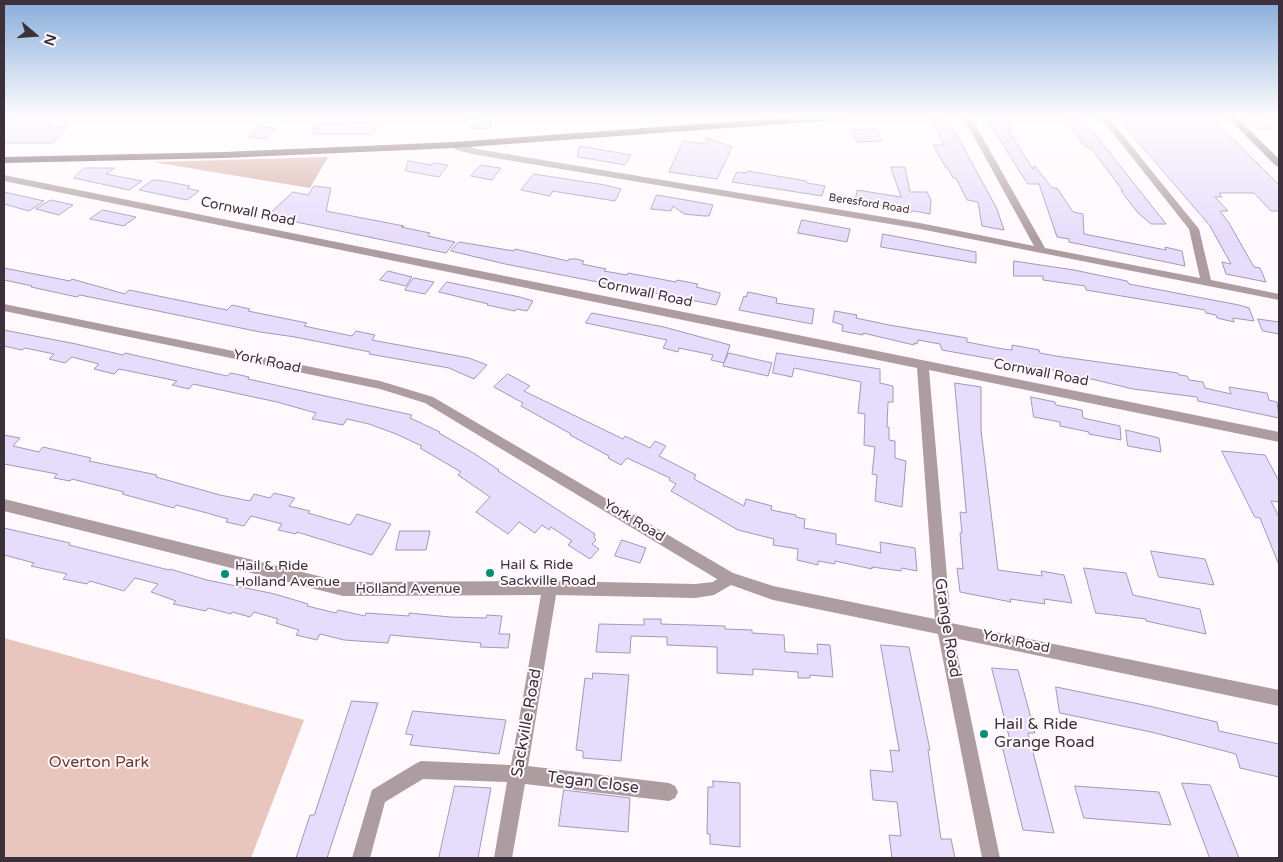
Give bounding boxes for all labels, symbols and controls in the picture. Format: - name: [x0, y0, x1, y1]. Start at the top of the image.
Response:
- north arrow: [10, 10, 60, 60]
- text: N: [40, 32, 60, 48]
- street label: Beresford Road: [828, 191, 910, 217]
- street label: Cornwall Road: [199, 194, 297, 230]
- street label: Cornwall Road: [596, 275, 694, 311]
- street label: York Road: [232, 347, 302, 377]
- street label: Cornwall Road: [992, 356, 1090, 390]
- street label: York Road: [600, 496, 668, 546]
- place label: Hail & Ride Sackville Road: [500, 557, 596, 590]
- place label: Hail & Ride Holland Avenue: [235, 558, 340, 590]
- marker: Hail & Ride Sackville Road: [484, 567, 496, 579]
- marker: Hail & Ride Holland Avenue: [219, 568, 231, 580]
- street label: Grange Road: [930, 577, 964, 679]
- street label: Holland Avenue: [356, 581, 460, 597]
- street label: York Road: [981, 627, 1051, 657]
- street label: Sackville Road: [508, 667, 546, 779]
- place label: Hail & Ride Grange Road: [994, 715, 1094, 753]
- marker: Hail & Ride Grange Road: [978, 728, 990, 740]
- park label: Overton Park: [49, 753, 149, 773]
- street label: Tegan Close: [546, 768, 640, 798]

